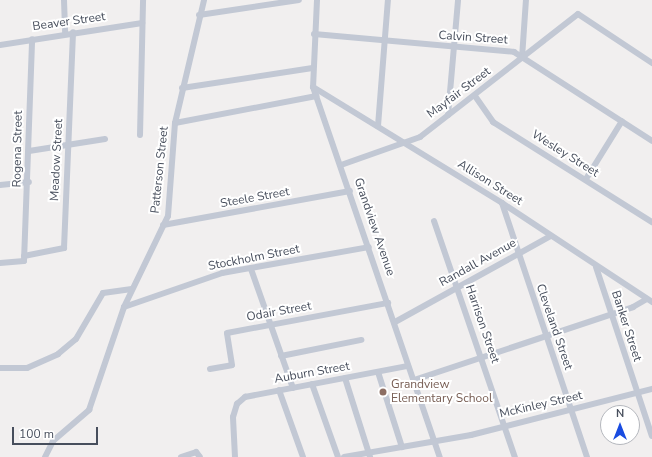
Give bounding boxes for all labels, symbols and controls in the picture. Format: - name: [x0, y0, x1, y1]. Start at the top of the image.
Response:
- street label: Beaver Street: [32, 10, 106, 34]
- street label: Calvin Street: [438, 28, 508, 48]
- street label: Mayfair Street: [424, 64, 494, 122]
- street label: Rogena Street: [10, 110, 26, 188]
- street label: Meadow Street: [48, 118, 66, 202]
- street label: Patterson Street: [148, 126, 172, 214]
- street label: Wesley Street: [529, 128, 601, 180]
- street label: Allison Street: [455, 157, 525, 209]
- street label: Grandview Avenue: [351, 176, 397, 278]
- street label: Steele Street: [219, 185, 291, 211]
- street label: Randall Avenue: [437, 236, 519, 290]
- street label: Stockholm Street: [207, 242, 301, 274]
- street label: Cleveland Street: [533, 282, 575, 372]
- street label: Harrison Street: [462, 283, 502, 365]
- street label: Banker Street: [608, 289, 644, 363]
- street label: Odair Street: [246, 299, 312, 325]
- street label: Auburn Street: [273, 359, 351, 387]
- place label: Grandview Elementary School: [391, 378, 492, 406]
- marker: Grandview Elementary School: [378, 387, 388, 397]
- street label: McKinley Street: [498, 388, 584, 422]
- north arrow: [600, 405, 640, 445]
- text: N: [616, 406, 624, 421]
- scale bar: [14, 419, 100, 445]
- text: 100 m: [19, 426, 54, 442]

